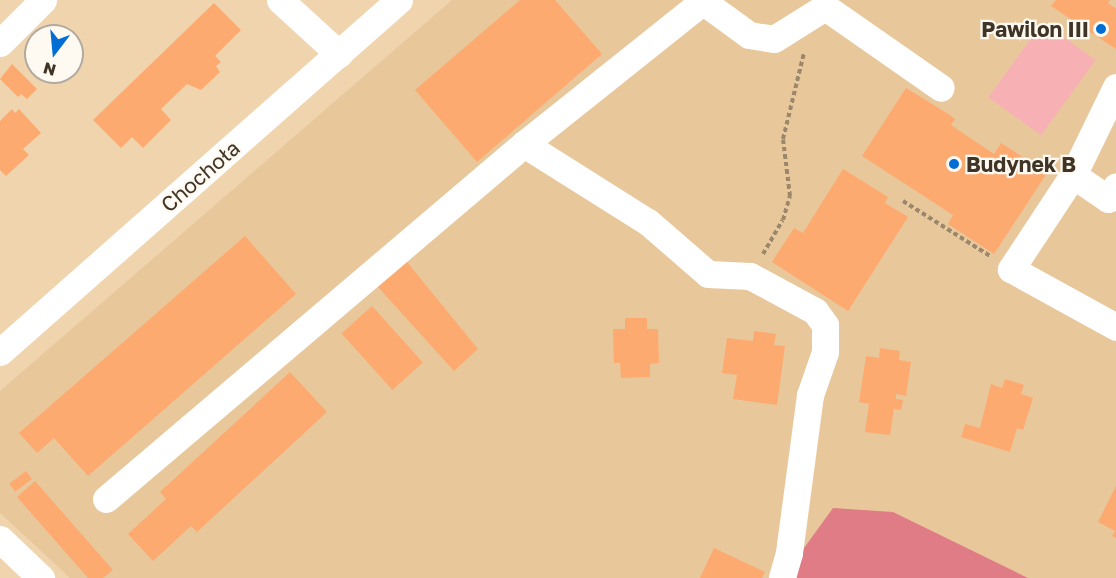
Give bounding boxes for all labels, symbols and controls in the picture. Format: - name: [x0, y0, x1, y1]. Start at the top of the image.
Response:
- place label: Pawilon III: [981, 16, 1089, 42]
- marker: Pawilon III: [1094, 22, 1108, 36]
- north arrow: [24, 24, 84, 84]
- text: N: [41, 58, 58, 81]
- street label: Chochoła: [156, 135, 244, 217]
- place label: Budynek B: [966, 151, 1076, 177]
- marker: Budynek B: [947, 157, 961, 171]

